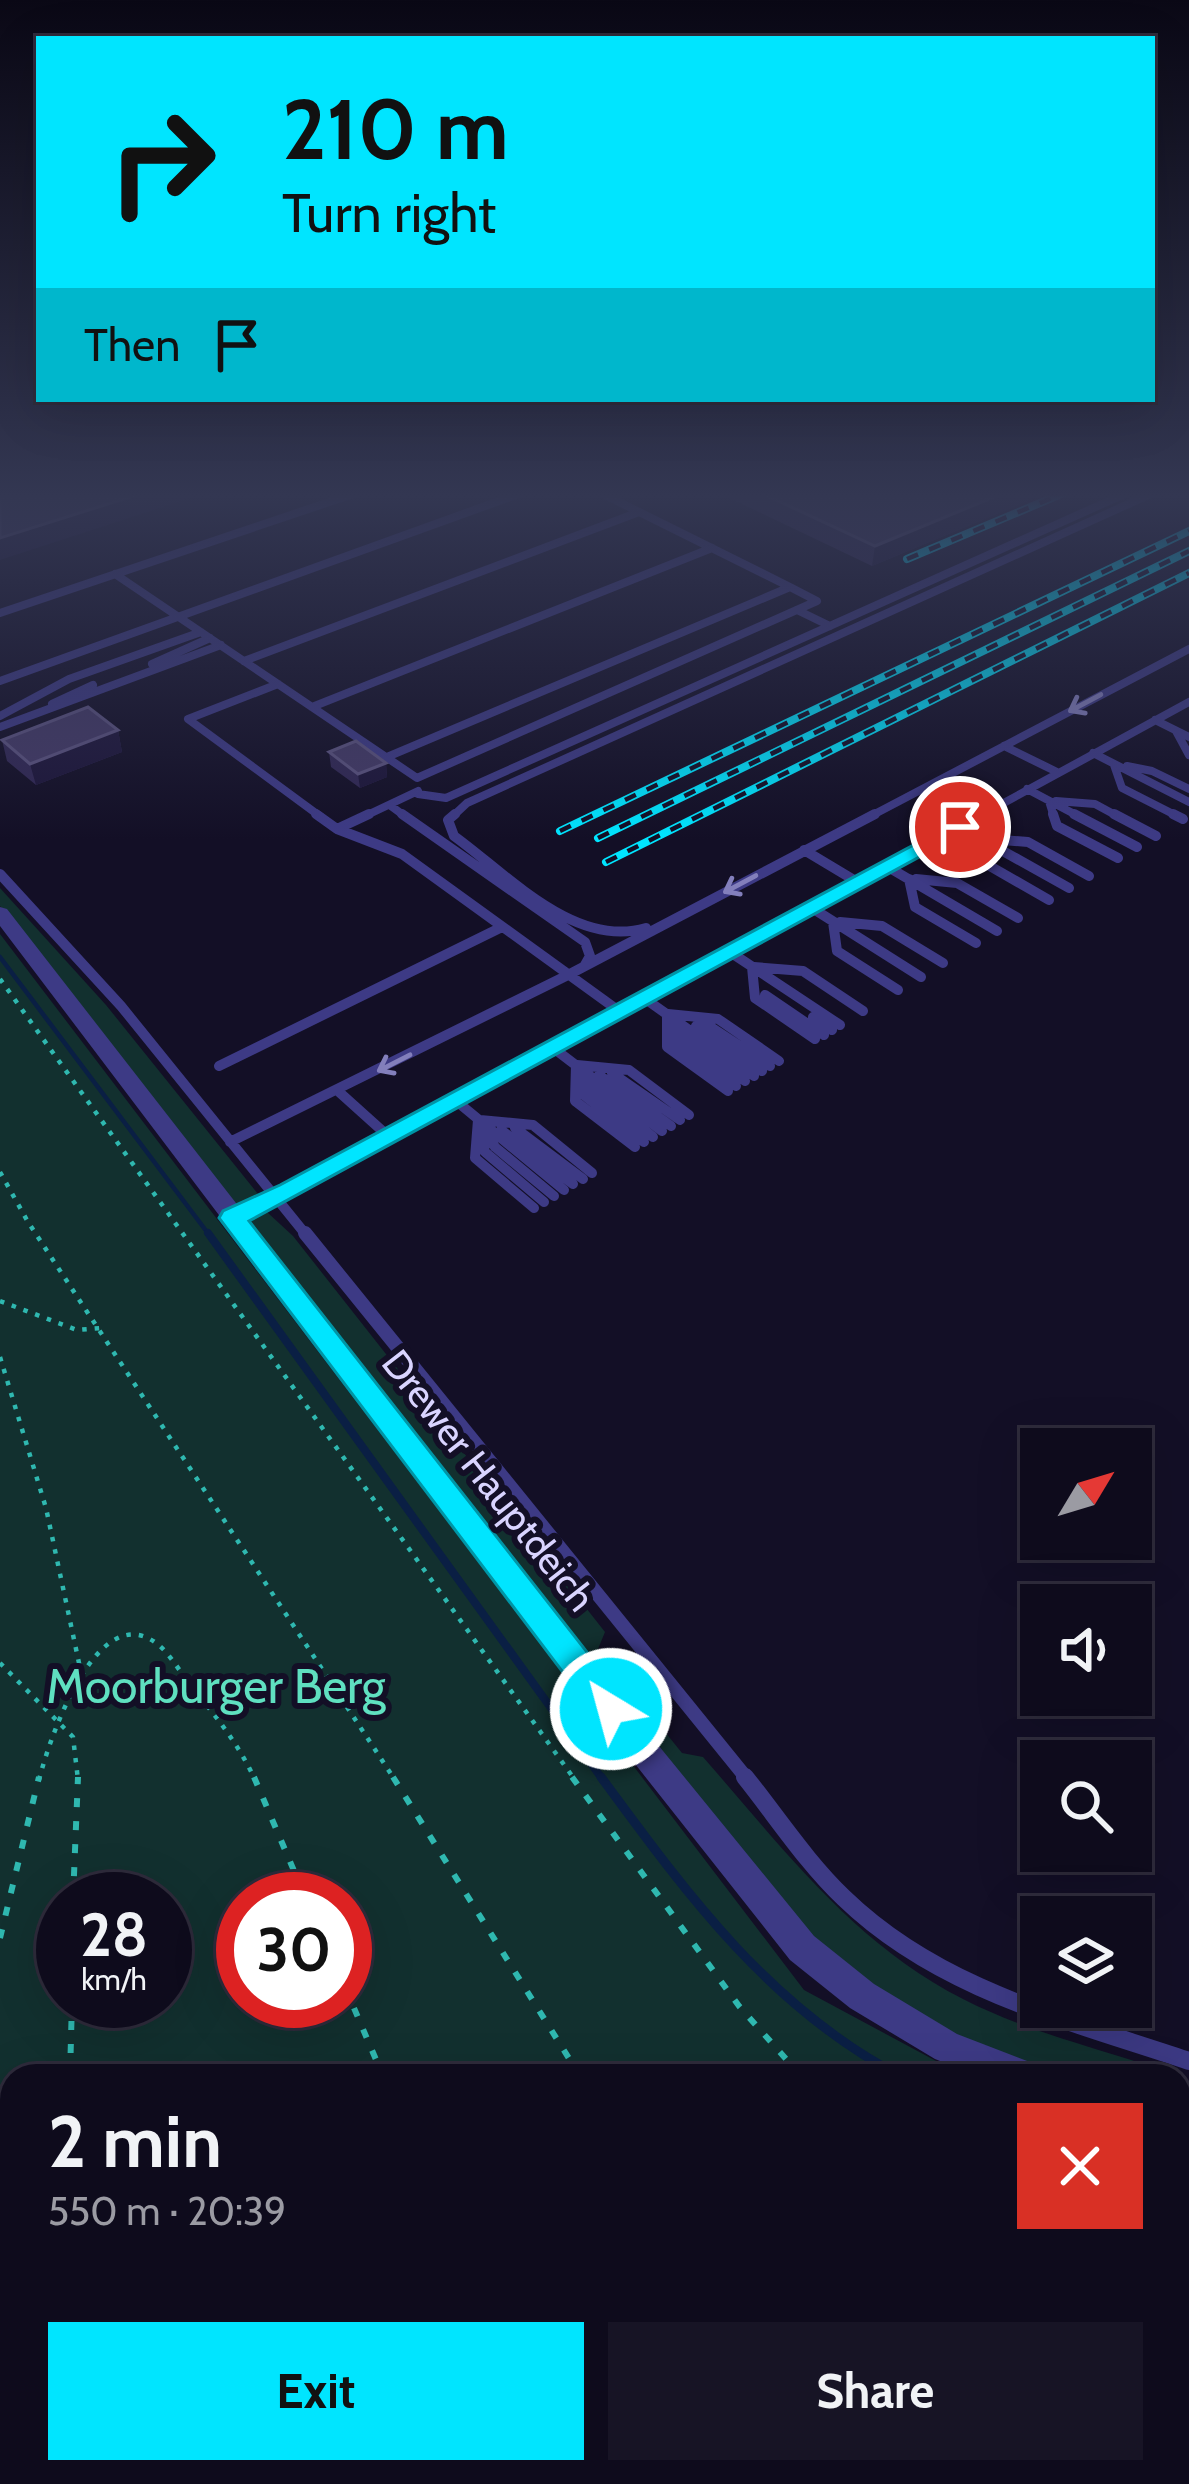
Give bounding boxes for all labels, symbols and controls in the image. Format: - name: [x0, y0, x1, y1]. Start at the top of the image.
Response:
- text: 210 m: [282, 78, 509, 180]
- icon: right: [84, 84, 240, 240]
- text: Turn right: [282, 180, 496, 246]
- icon: arrive: [204, 312, 270, 378]
- text: Then: [84, 318, 180, 372]
- one-way arrow: [1069, 692, 1104, 715]
- pin: [909, 776, 1011, 878]
- icon: arrive: [927, 794, 993, 860]
- one-way arrow: [723, 874, 759, 897]
- one-way arrow: [376, 1053, 412, 1076]
- street label: Drewer Hauptdeich: [372, 1340, 606, 1620]
- north arrow: [1020, 1428, 1152, 1560]
- map controls: [1020, 1428, 1152, 2028]
- button: sound: [1020, 1584, 1152, 1716]
- position arrow: [548, 1646, 674, 1772]
- park label: Moorburger Berg: [46, 1657, 387, 1715]
- button: search: [1020, 1740, 1152, 1872]
- speed limit sign: 30: [216, 1872, 372, 2028]
- button: layers: [1020, 1896, 1152, 2028]
- text: 28: [80, 1898, 148, 1971]
- text: km/h: [81, 1961, 147, 1998]
- text: 2 min: [48, 2098, 222, 2185]
- button: close: [1017, 2103, 1143, 2229]
- text: 550 m · 20:39: [48, 2187, 286, 2235]
- button: Exit: [48, 2322, 584, 2460]
- button: Share: [608, 2322, 1143, 2460]

